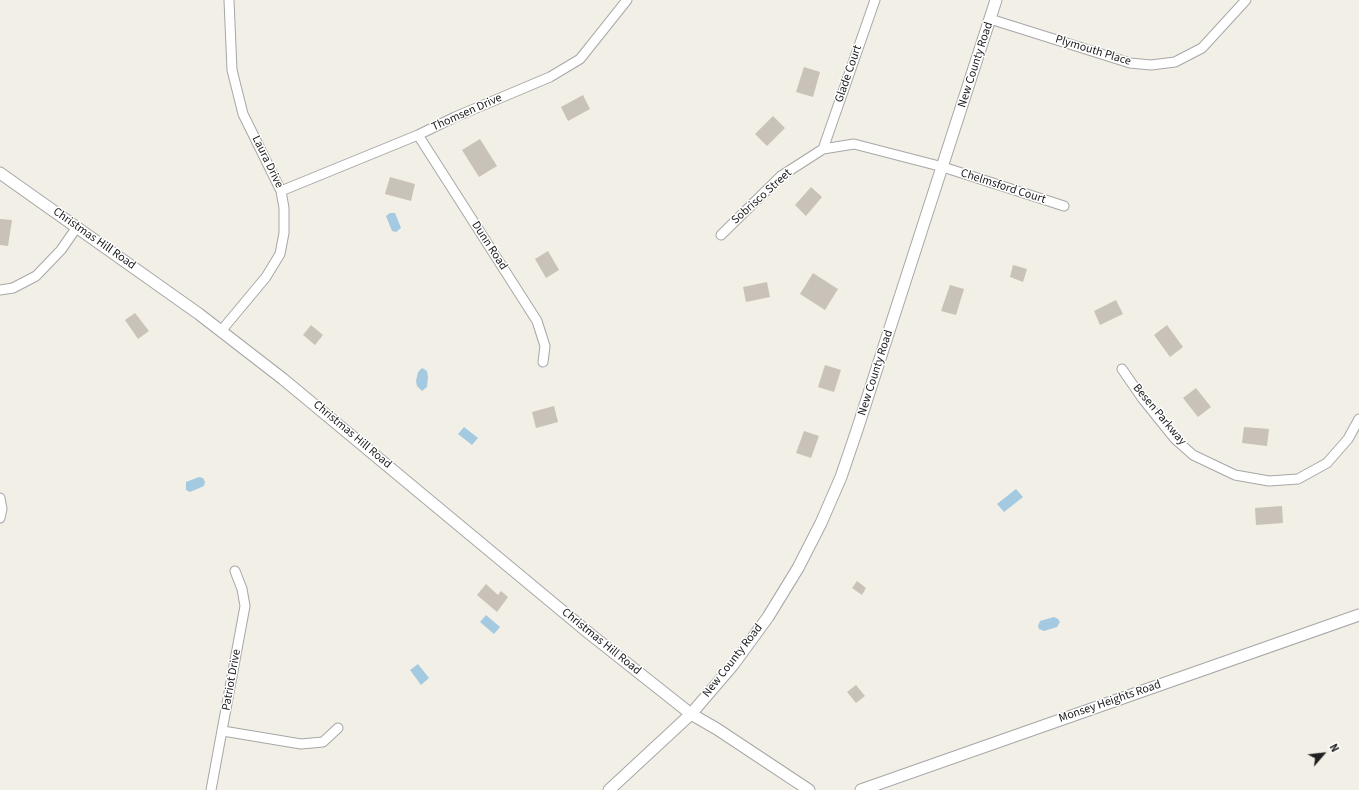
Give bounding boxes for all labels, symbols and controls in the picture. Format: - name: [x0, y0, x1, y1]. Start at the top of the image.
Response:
- street label: New County Road: [955, 20, 997, 110]
- street label: Plymouth Place: [1053, 33, 1133, 69]
- street label: Glade Court: [832, 43, 866, 105]
- street label: Thomsen Drive: [430, 91, 504, 135]
- street label: Laura Drive: [248, 133, 286, 191]
- street label: Sobrisco Street: [729, 166, 795, 228]
- street label: Chelmsford Court: [959, 166, 1047, 208]
- street label: Christmas Hill Road: [50, 205, 138, 273]
- street label: Dunn Road: [468, 219, 510, 273]
- street label: New County Road: [855, 328, 897, 418]
- street label: Besen Parkway: [1129, 381, 1189, 449]
- street label: Christmas Hill Road: [310, 398, 394, 472]
- street label: Christmas Hill Road: [558, 606, 644, 678]
- street label: New County Road: [700, 621, 766, 701]
- street label: Patriot Drive: [220, 648, 244, 712]
- street label: Monsey Heights Road: [1057, 678, 1163, 726]
- north arrow: [1303, 734, 1343, 774]
- text: N: [1326, 741, 1342, 755]

